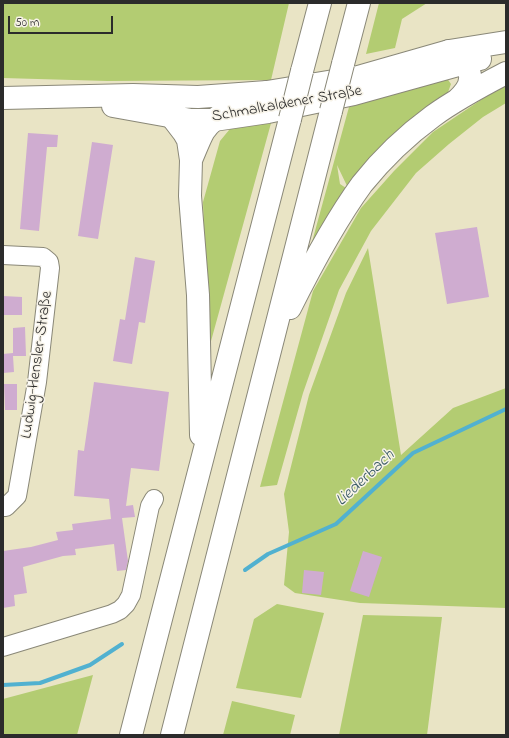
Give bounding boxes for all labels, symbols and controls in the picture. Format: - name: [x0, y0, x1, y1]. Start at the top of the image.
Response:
- scale bar: [10, 8, 115, 34]
- text: 50 m: [15, 14, 39, 32]
- street label: Schmalkaldener Straße: [210, 82, 364, 128]
- street label: Ludwig-Hensler-Straße: [18, 290, 58, 440]
- water label: Liederbach: [332, 447, 400, 511]

